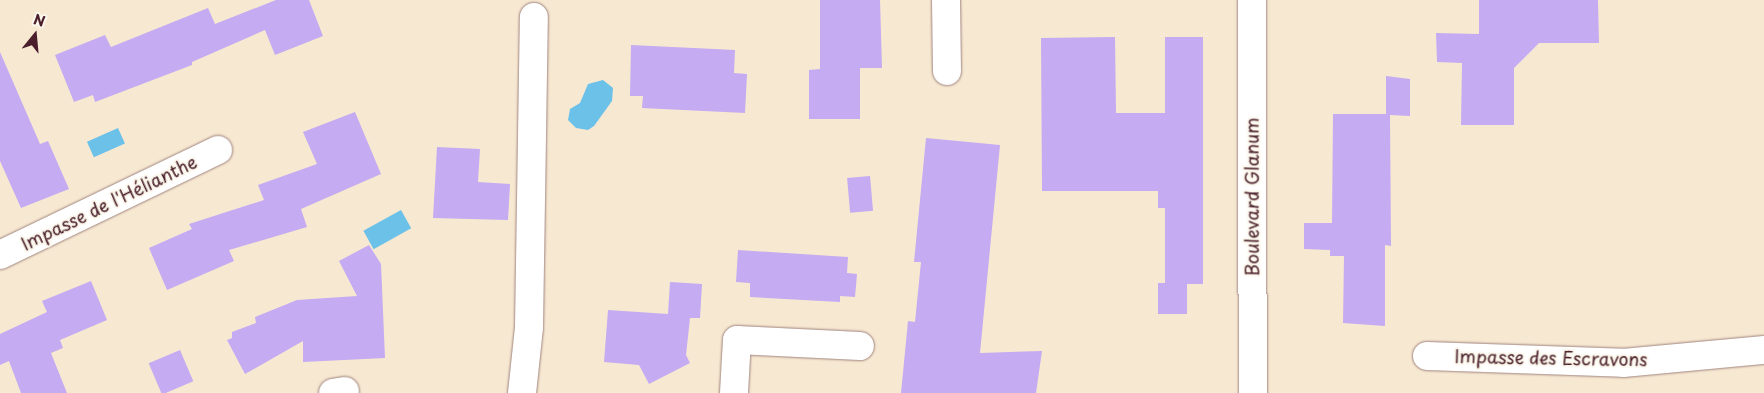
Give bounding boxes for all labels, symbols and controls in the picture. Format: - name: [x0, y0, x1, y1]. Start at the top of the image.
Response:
- text: N: [31, 9, 48, 32]
- north arrow: [10, 10, 60, 60]
- street label: Boulevard Glanum: [1241, 117, 1263, 277]
- street label: Impasse de l'Hélianthe: [17, 151, 201, 255]
- street label: Impasse des Escravons: [1453, 345, 1649, 371]

